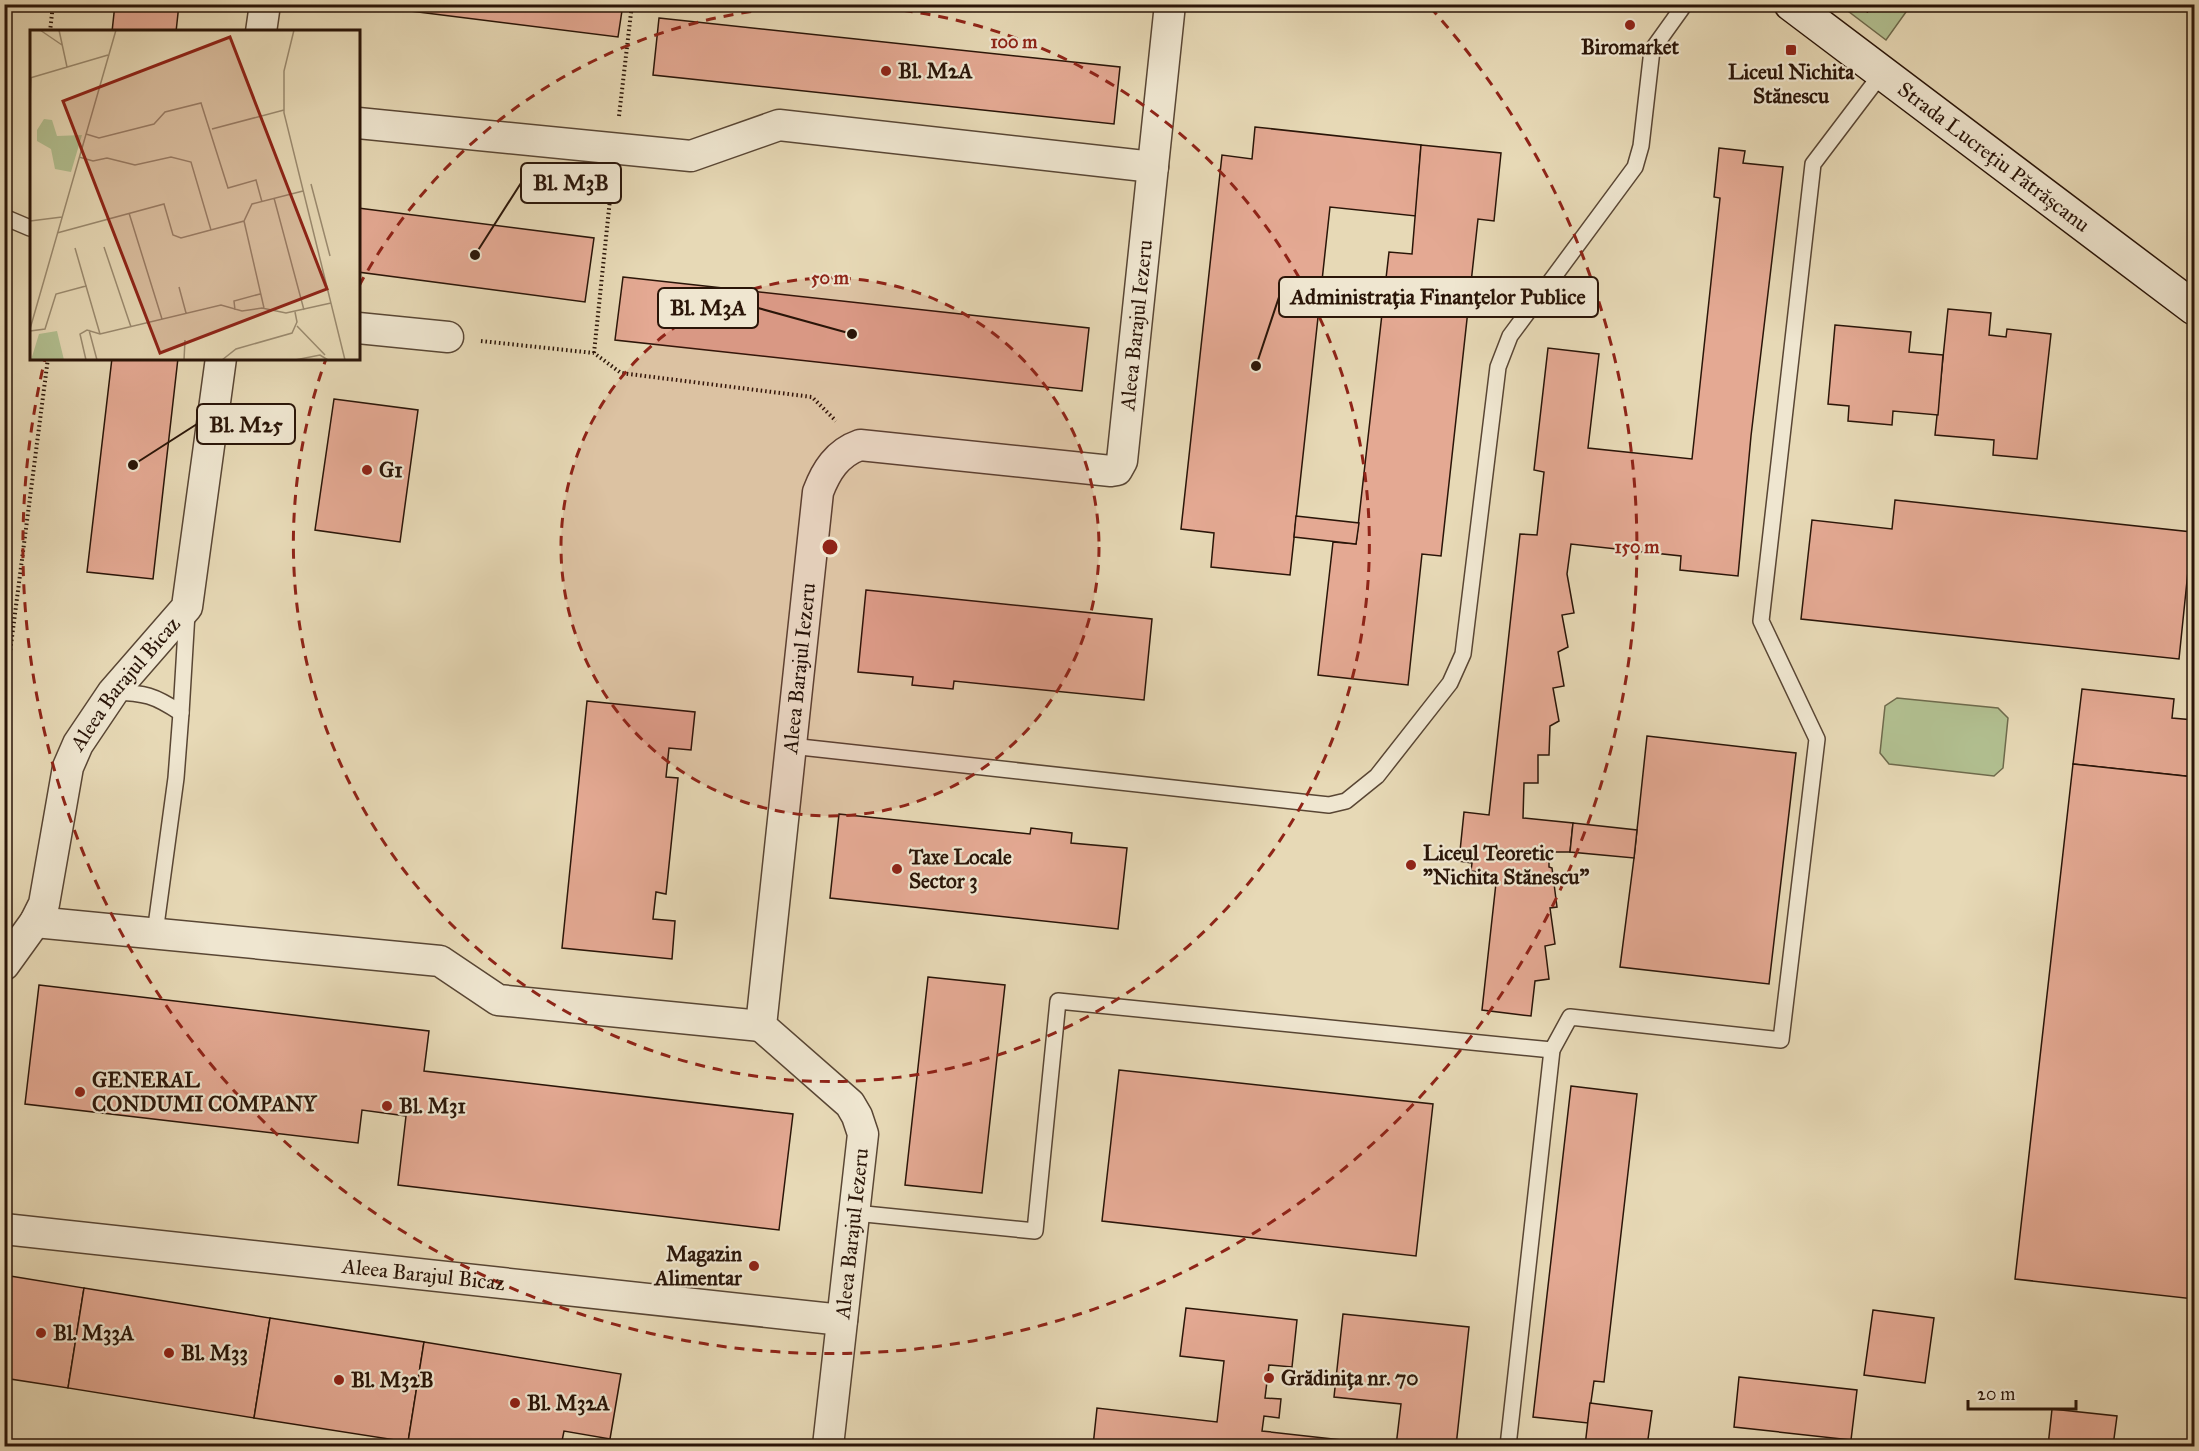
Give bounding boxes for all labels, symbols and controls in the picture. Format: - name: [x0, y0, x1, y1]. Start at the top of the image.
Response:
- marker: Biromarket: [1623, 18, 1637, 32]
- inset map: [30, 30, 360, 360]
- text: 100 m: [991, 31, 1038, 53]
- place label: Biromarket: [1581, 34, 1680, 60]
- marker: Liceul Nichita Stănescu: [1784, 43, 1798, 57]
- place label: Bl. M2A: [898, 58, 973, 84]
- place label: Liceul Nichita Stănescu: [1728, 59, 1855, 109]
- marker: Bl. M2A: [879, 64, 893, 78]
- street label: Strada Lucrețiu Pătrășcanu: [1893, 76, 2095, 238]
- callout: Bl. M3B: [521, 163, 621, 203]
- text: Bl. M3B: [533, 169, 609, 196]
- street label: Aleea Barajul Iezeru: [1114, 238, 1158, 413]
- text: 50 m: [811, 267, 850, 289]
- callout: Administrația Finanțelor Publice: [1279, 277, 1598, 317]
- text: Administrația Finanțelor Publice: [1288, 283, 1586, 310]
- callout: Bl. M3A: [658, 288, 758, 328]
- text: Bl. M3A: [670, 294, 746, 321]
- callout: Bl. M25: [197, 404, 295, 444]
- text: Bl. M25: [209, 411, 283, 438]
- place label: G1: [379, 457, 403, 483]
- marker: G1: [360, 463, 374, 477]
- text: 150 m: [1615, 536, 1660, 558]
- centre of rings: [820, 537, 840, 557]
- street label: Aleea Barajul Iezeru: [777, 581, 821, 756]
- street label: Aleea Barajul Bicaz: [64, 611, 186, 756]
- place label: Liceul Teoretic "Nichita Stănescu": [1423, 840, 1589, 890]
- place label: Taxe Locale Sector 3: [908, 844, 1012, 894]
- marker: Liceul Teoretic "Nichita Stănescu": [1404, 858, 1418, 872]
- marker: Taxe Locale Sector 3: [890, 862, 904, 876]
- place label: GENERAL CONDUMI COMPANY: [92, 1067, 318, 1117]
- marker: GENERAL CONDUMI COMPANY: [73, 1085, 87, 1099]
- place label: Bl. M31: [399, 1093, 466, 1119]
- marker: Bl. M31: [380, 1099, 394, 1113]
- street label: Aleea Barajul Iezeru: [829, 1147, 874, 1321]
- place label: Magazin Alimentar: [653, 1241, 743, 1291]
- street label: Aleea Barajul Bicaz: [340, 1253, 507, 1296]
- marker: Magazin Alimentar: [747, 1259, 761, 1273]
- place label: Bl. M33A: [53, 1320, 135, 1346]
- marker: Bl. M33A: [34, 1326, 48, 1340]
- place label: Bl. M33: [181, 1340, 248, 1366]
- marker: Bl. M33: [162, 1346, 176, 1360]
- place label: Grădiniţa nr. 70: [1281, 1365, 1418, 1391]
- place label: Bl. M32B: [351, 1367, 434, 1393]
- marker: Grădiniţa nr. 70: [1262, 1371, 1276, 1385]
- marker: Bl. M32B: [332, 1373, 346, 1387]
- scale bar: [1968, 1373, 2076, 1411]
- text: 20 m: [1977, 1383, 2015, 1405]
- place label: Bl. M32A: [527, 1390, 611, 1416]
- marker: Bl. M32A: [508, 1396, 522, 1410]

